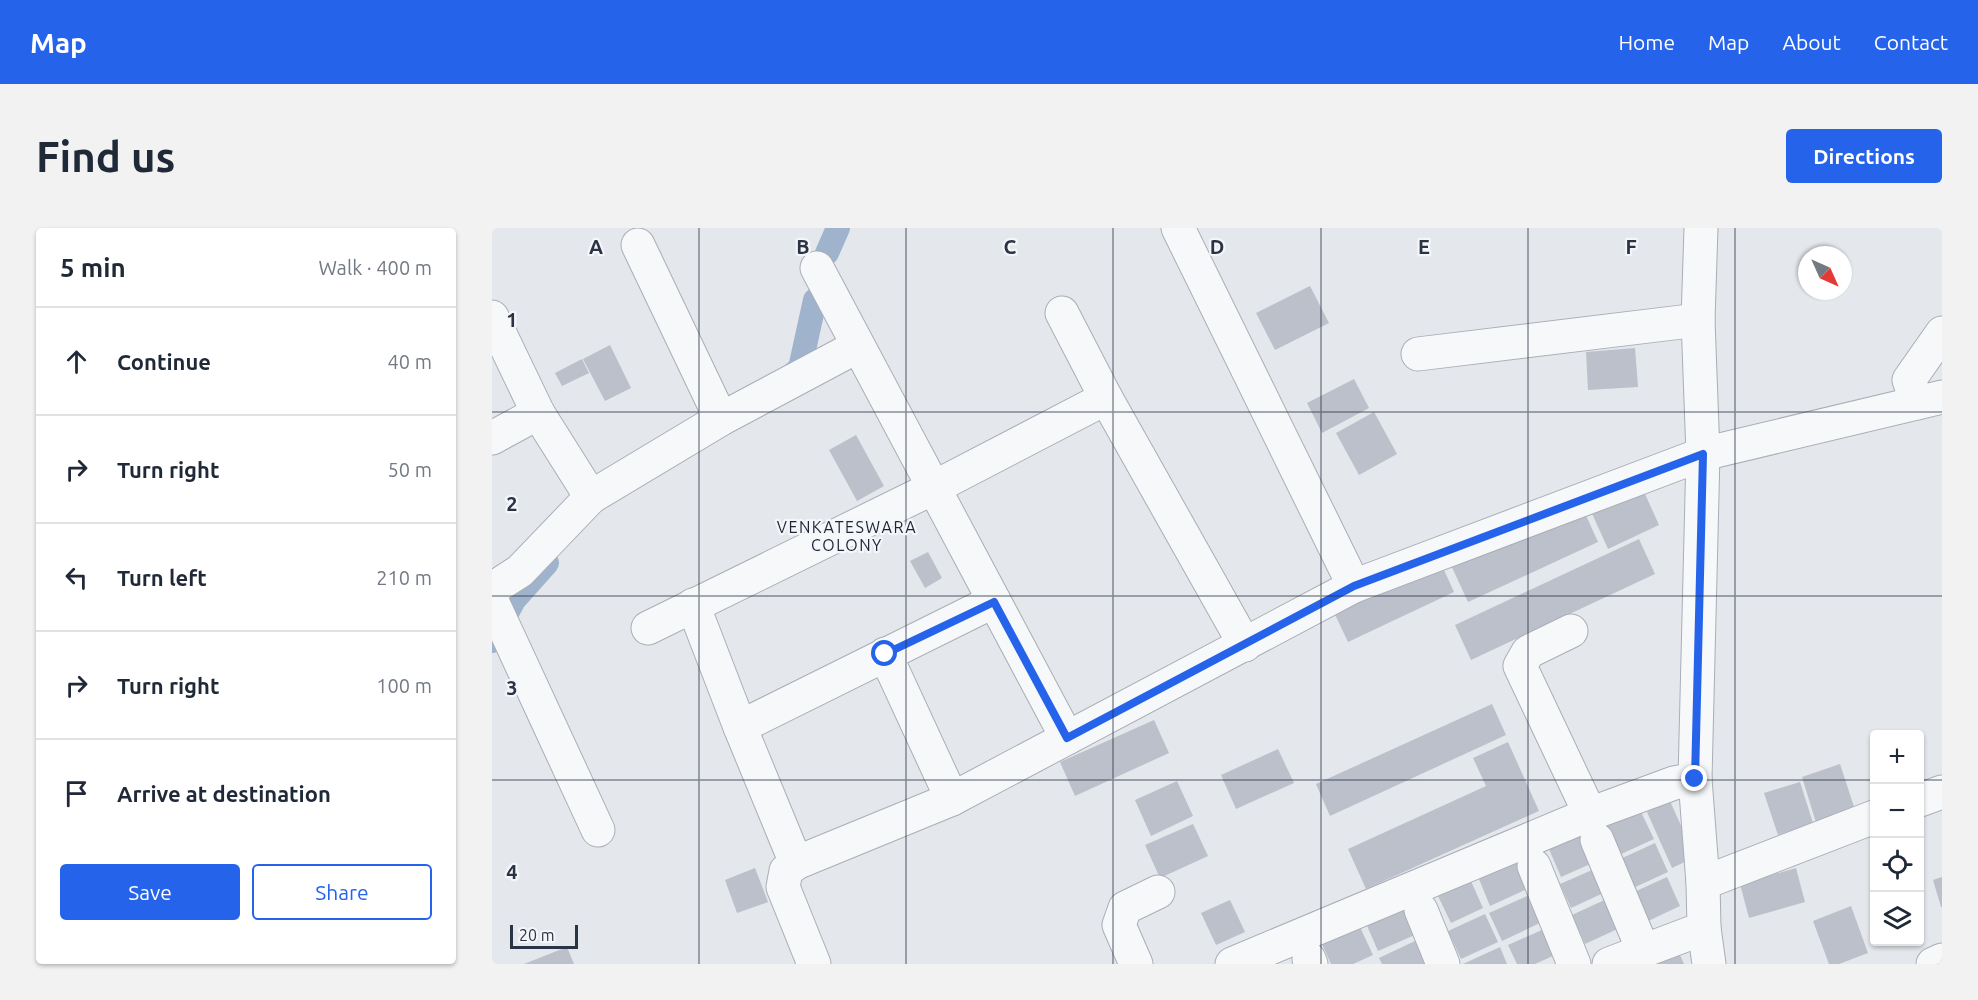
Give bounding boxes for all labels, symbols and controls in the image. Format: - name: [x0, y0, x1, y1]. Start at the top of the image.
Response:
- text: Map: [30, 27, 87, 58]
- text: Home: [1618, 30, 1675, 54]
- text: Map: [1708, 30, 1749, 54]
- text: About: [1782, 30, 1841, 54]
- text: Contact: [1874, 30, 1948, 54]
- button: Directions: [1786, 129, 1942, 183]
- text: Find us: [36, 133, 175, 180]
- text: A: [589, 235, 603, 258]
- text: B: [796, 235, 810, 258]
- text: C: [1004, 235, 1017, 258]
- text: D: [1210, 235, 1224, 258]
- text: E: [1418, 235, 1430, 258]
- text: F: [1625, 235, 1637, 258]
- north arrow: [1798, 246, 1852, 300]
- text: 5 min: [60, 253, 126, 282]
- text: Walk · 400 m: [319, 256, 432, 279]
- text: 1: [506, 308, 518, 331]
- icon: ahead: [60, 345, 93, 378]
- text: Continue: [117, 349, 211, 374]
- text: 40 m: [388, 350, 432, 373]
- icon: right: [60, 453, 93, 486]
- text: Turn right: [117, 457, 219, 482]
- text: 50 m: [388, 458, 432, 481]
- text: 2: [506, 492, 518, 515]
- district label: VENKATESWARA COLONY: [777, 518, 917, 554]
- icon: left: [60, 561, 93, 594]
- text: Turn left: [117, 565, 207, 590]
- text: 210 m: [376, 566, 432, 589]
- route start: [871, 640, 897, 666]
- icon: right: [60, 669, 93, 702]
- text: Turn right: [117, 673, 219, 698]
- text: 100 m: [376, 674, 432, 697]
- text: 3: [506, 676, 518, 699]
- map controls: [1870, 730, 1924, 946]
- button: +: [1870, 730, 1924, 784]
- route end: [1681, 765, 1707, 791]
- icon: arrive: [60, 777, 93, 810]
- text: Arrive at destination: [117, 781, 331, 806]
- button: −: [1870, 784, 1924, 838]
- button: locate: [1870, 838, 1924, 892]
- text: 4: [506, 860, 518, 883]
- button: Save: [60, 864, 240, 920]
- button: Share: [252, 864, 432, 920]
- button: layers: [1870, 892, 1924, 946]
- scale bar: [510, 922, 578, 950]
- text: 20 m: [519, 926, 555, 944]

